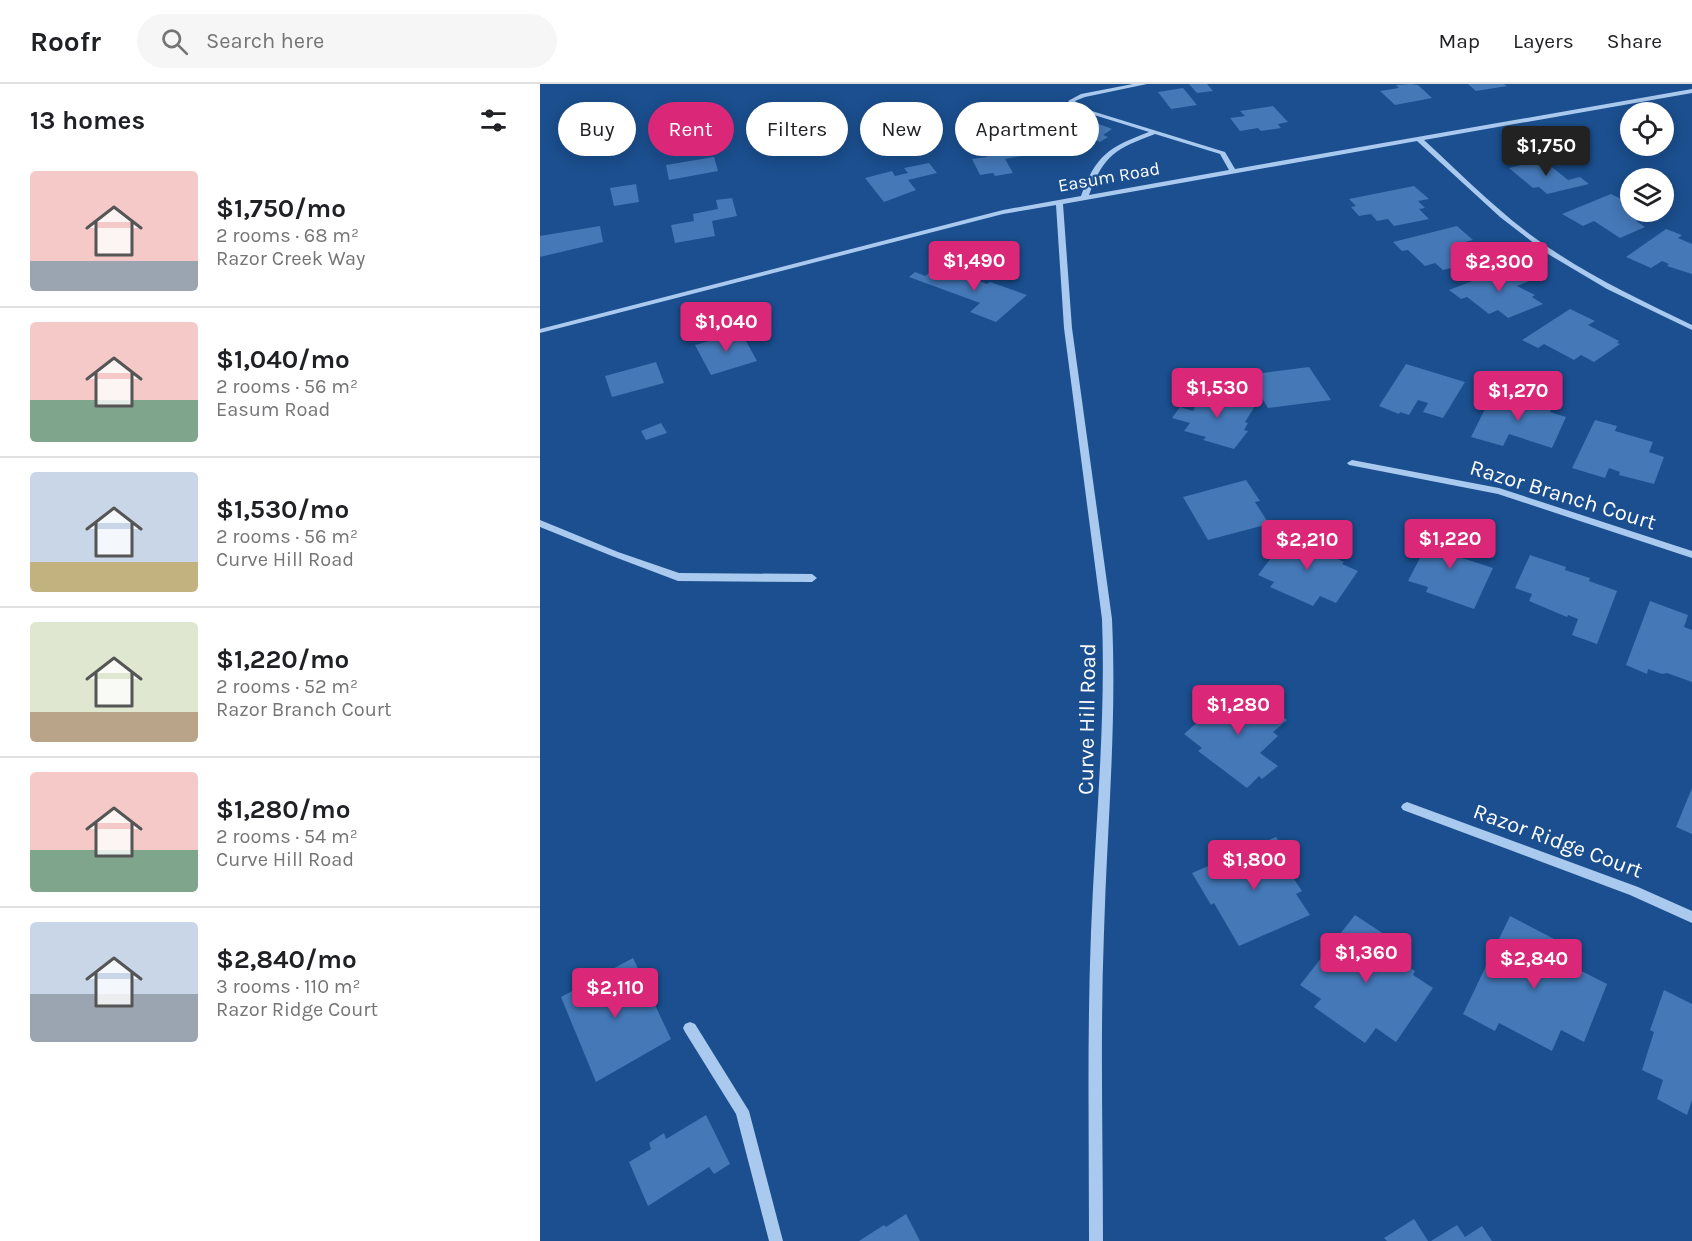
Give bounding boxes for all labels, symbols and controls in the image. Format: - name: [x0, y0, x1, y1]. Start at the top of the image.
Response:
- search box: [137, 14, 557, 68]
- text: Roofr: [30, 25, 101, 58]
- icon: search: [158, 25, 191, 58]
- text: Search here: [206, 28, 324, 54]
- text: Map: [1438, 29, 1480, 53]
- text: Layers: [1513, 29, 1574, 53]
- text: Share: [1607, 29, 1662, 53]
- chip: Buy: [558, 102, 636, 156]
- chip: Rent: [648, 102, 734, 156]
- chip: Filters: [746, 102, 848, 156]
- chip: New: [860, 102, 943, 156]
- chip: Apartment: [955, 102, 1099, 156]
- map controls: [1620, 102, 1674, 222]
- button: locate: [1620, 102, 1674, 156]
- icon: filters: [477, 104, 510, 137]
- text: 13 homes: [30, 105, 145, 136]
- pin: $1,750: [1497, 126, 1595, 177]
- text: $1,750: [1516, 134, 1576, 157]
- street label: Easum Road: [1056, 157, 1162, 197]
- button: layers: [1620, 168, 1674, 222]
- text: $1,750/mo: [216, 193, 346, 224]
- icon: home: [78, 195, 150, 267]
- text: 2 rooms · 68 m²: [216, 224, 359, 247]
- pin: $1,490: [925, 241, 1023, 292]
- pin: $2,300: [1450, 242, 1548, 293]
- text: Razor Creek Way: [216, 247, 365, 270]
- text: $1,490: [943, 249, 1005, 272]
- text: $2,300: [1465, 250, 1533, 273]
- pin: $1,040: [677, 302, 775, 353]
- text: $1,040: [694, 310, 758, 333]
- text: $1,040/mo: [216, 344, 350, 375]
- icon: home: [78, 346, 150, 418]
- pin: $1,530: [1168, 368, 1266, 419]
- pin: $1,270: [1469, 371, 1567, 422]
- text: 2 rooms · 56 m²: [216, 375, 358, 398]
- text: $1,530: [1186, 376, 1248, 399]
- text: $1,270: [1488, 379, 1548, 402]
- text: Easum Road: [216, 398, 330, 421]
- street label: Razor Branch Court: [1467, 454, 1659, 536]
- text: $1,530/mo: [216, 494, 349, 525]
- icon: home: [78, 496, 150, 568]
- pin: $1,220: [1401, 519, 1499, 570]
- pin: $2,210: [1258, 520, 1356, 571]
- text: 2 rooms · 56 m²: [216, 525, 358, 548]
- text: $1,220: [1419, 527, 1481, 550]
- text: $2,210: [1276, 528, 1338, 551]
- text: Curve Hill Road: [216, 548, 354, 571]
- street label: Curve Hill Road: [1073, 643, 1101, 795]
- text: $1,220/mo: [216, 644, 349, 675]
- icon: home: [78, 646, 150, 718]
- text: 2 rooms · 52 m²: [216, 675, 358, 698]
- pin: $1,280: [1189, 685, 1287, 736]
- text: $1,280: [1206, 693, 1270, 716]
- text: Razor Branch Court: [216, 698, 392, 721]
- text: $1,280/mo: [216, 794, 350, 825]
- icon: home: [78, 796, 150, 868]
- street label: Razor Ridge Court: [1470, 798, 1646, 884]
- text: 2 rooms · 54 m²: [216, 825, 358, 848]
- pin: $1,800: [1205, 840, 1303, 891]
- text: Curve Hill Road: [216, 848, 354, 871]
- text: $1,800: [1222, 848, 1286, 871]
- pin: $1,360: [1317, 933, 1415, 984]
- pin: $2,840: [1485, 939, 1583, 990]
- text: $1,360: [1334, 941, 1398, 964]
- text: $2,840/mo: [216, 944, 357, 975]
- icon: home: [78, 946, 150, 1018]
- text: $2,840: [1500, 947, 1568, 970]
- pin: $2,110: [566, 968, 664, 1019]
- text: 3 rooms · 110 m²: [216, 975, 361, 998]
- text: $2,110: [586, 976, 644, 999]
- text: Razor Ridge Court: [216, 998, 378, 1021]

